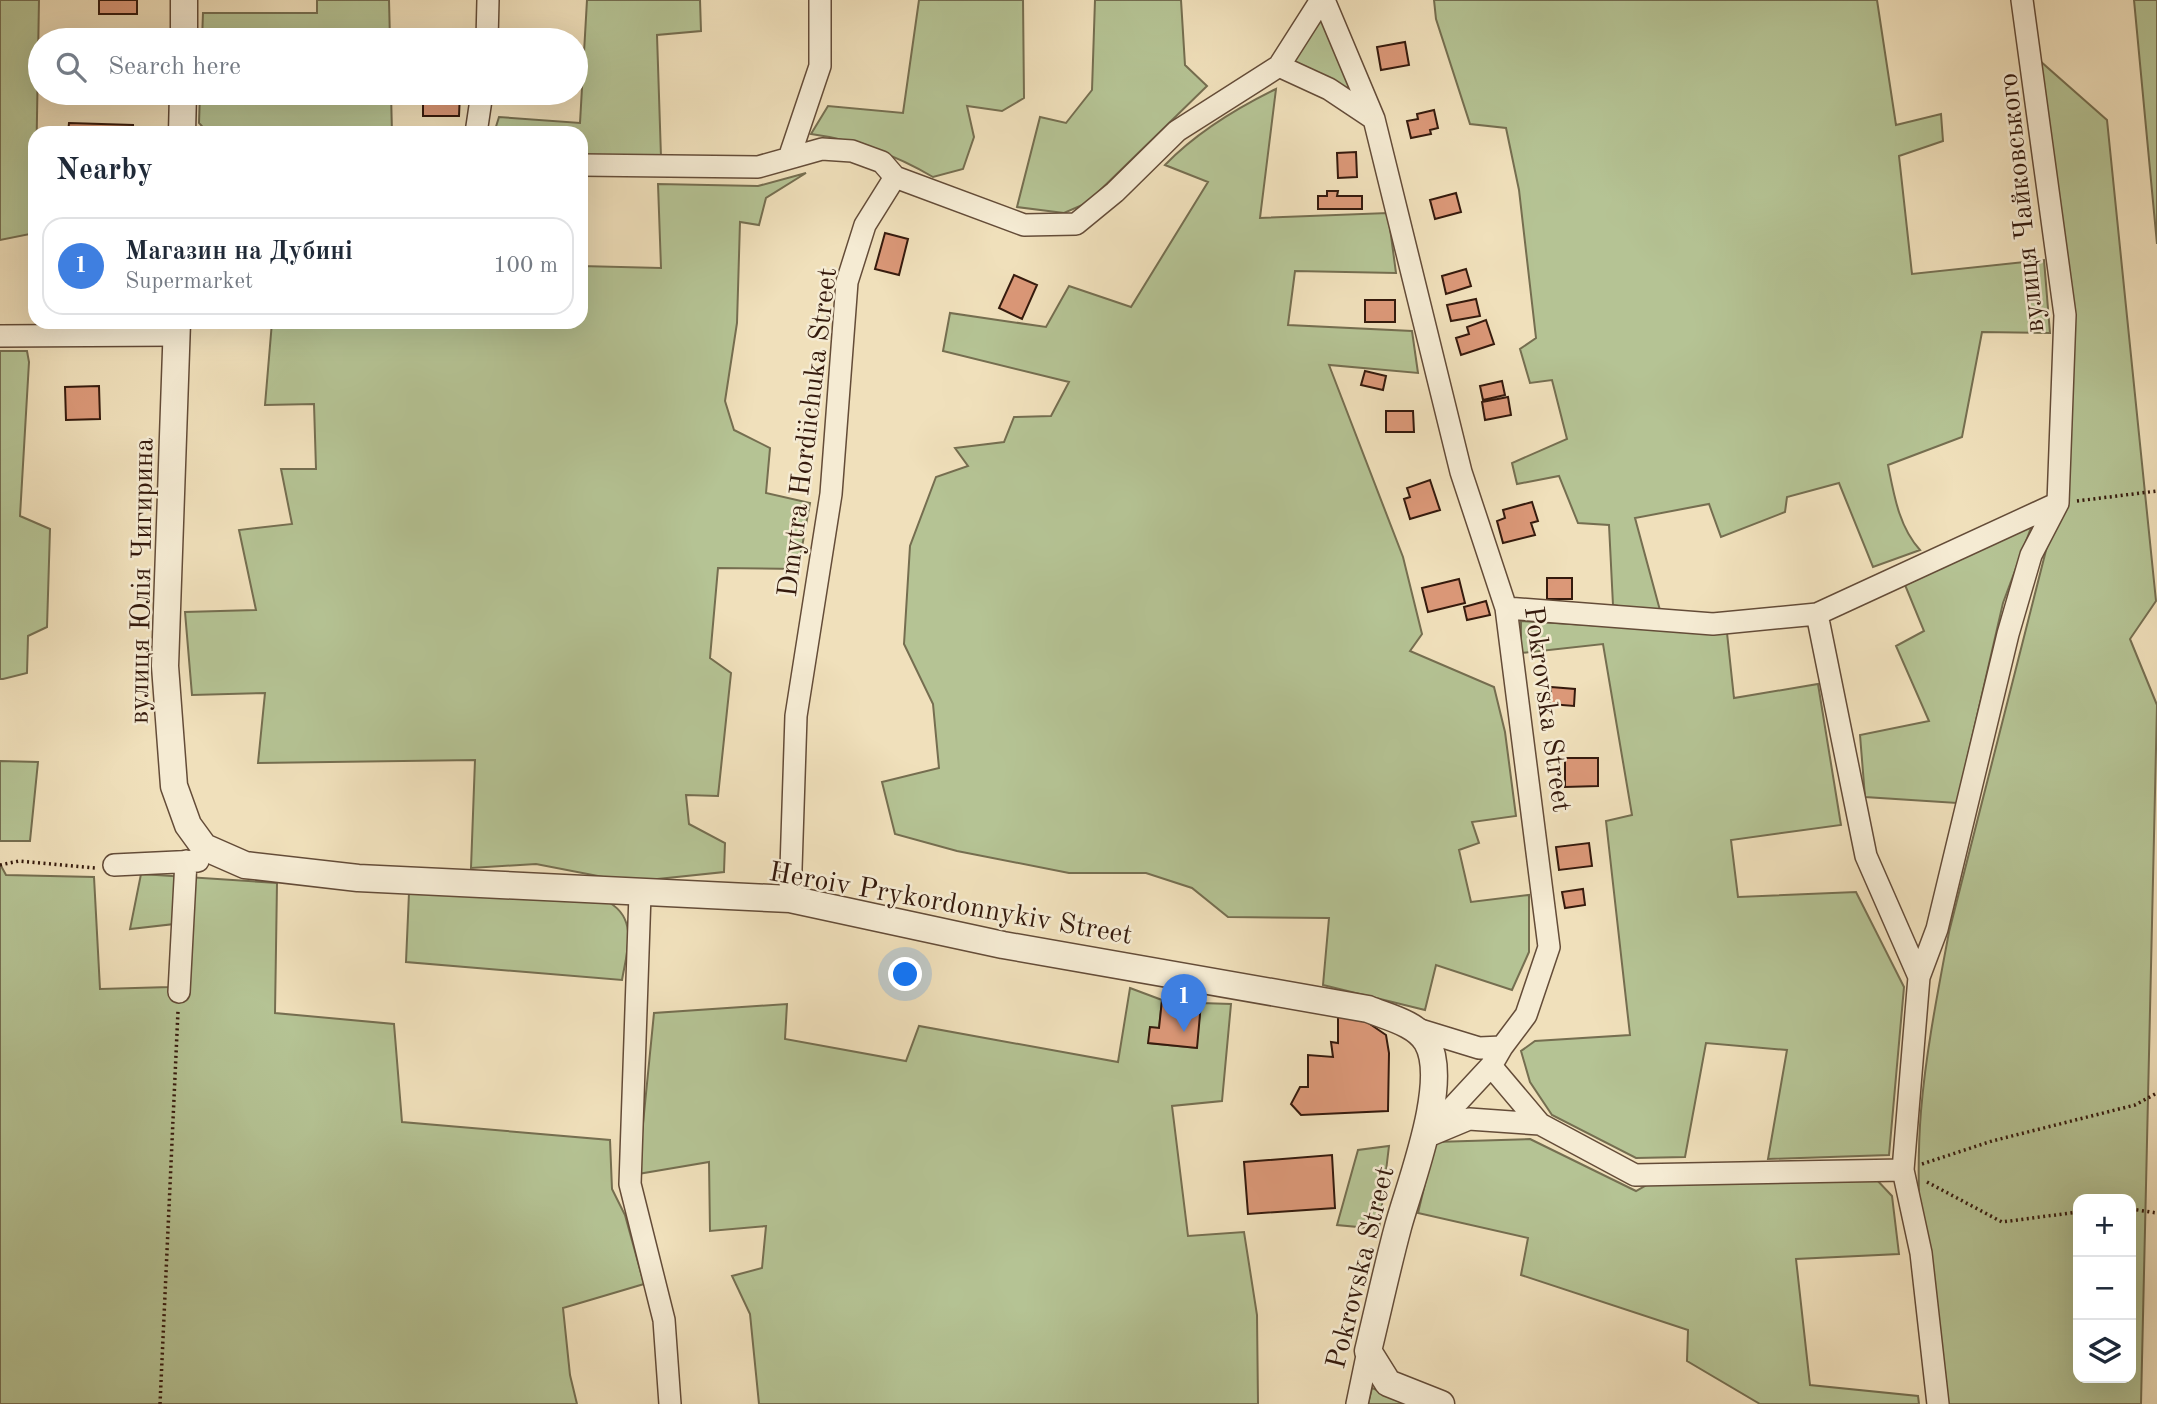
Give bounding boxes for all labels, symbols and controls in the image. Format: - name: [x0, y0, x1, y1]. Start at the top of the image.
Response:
- search box: [28, 28, 588, 105]
- icon: search: [52, 48, 90, 86]
- text: Search here: [108, 54, 241, 80]
- street label: вулиця Чайковського: [1995, 72, 2051, 334]
- text: Nearby: [56, 156, 153, 186]
- text: Магазин на Дубині: [125, 239, 353, 265]
- text: 1: [74, 254, 88, 277]
- text: 100 m: [493, 254, 558, 277]
- street label: Dmytra Hordiichuka Street: [775, 266, 843, 599]
- text: Supermarket: [125, 270, 253, 293]
- street label: вулиця Юлія Чигирина: [127, 438, 159, 724]
- street label: Pokrovska Street: [1518, 605, 1574, 814]
- street label: Heroiv Prykordonnykiv Street: [767, 859, 1134, 951]
- your location: [888, 957, 922, 991]
- pin: 1: [1161, 974, 1207, 1032]
- street label: Pokrovska Street: [1323, 1164, 1401, 1372]
- map controls: [2073, 1194, 2136, 1383]
- button: +: [2073, 1194, 2136, 1257]
- button: −: [2073, 1257, 2136, 1320]
- button: layers: [2073, 1320, 2136, 1383]

